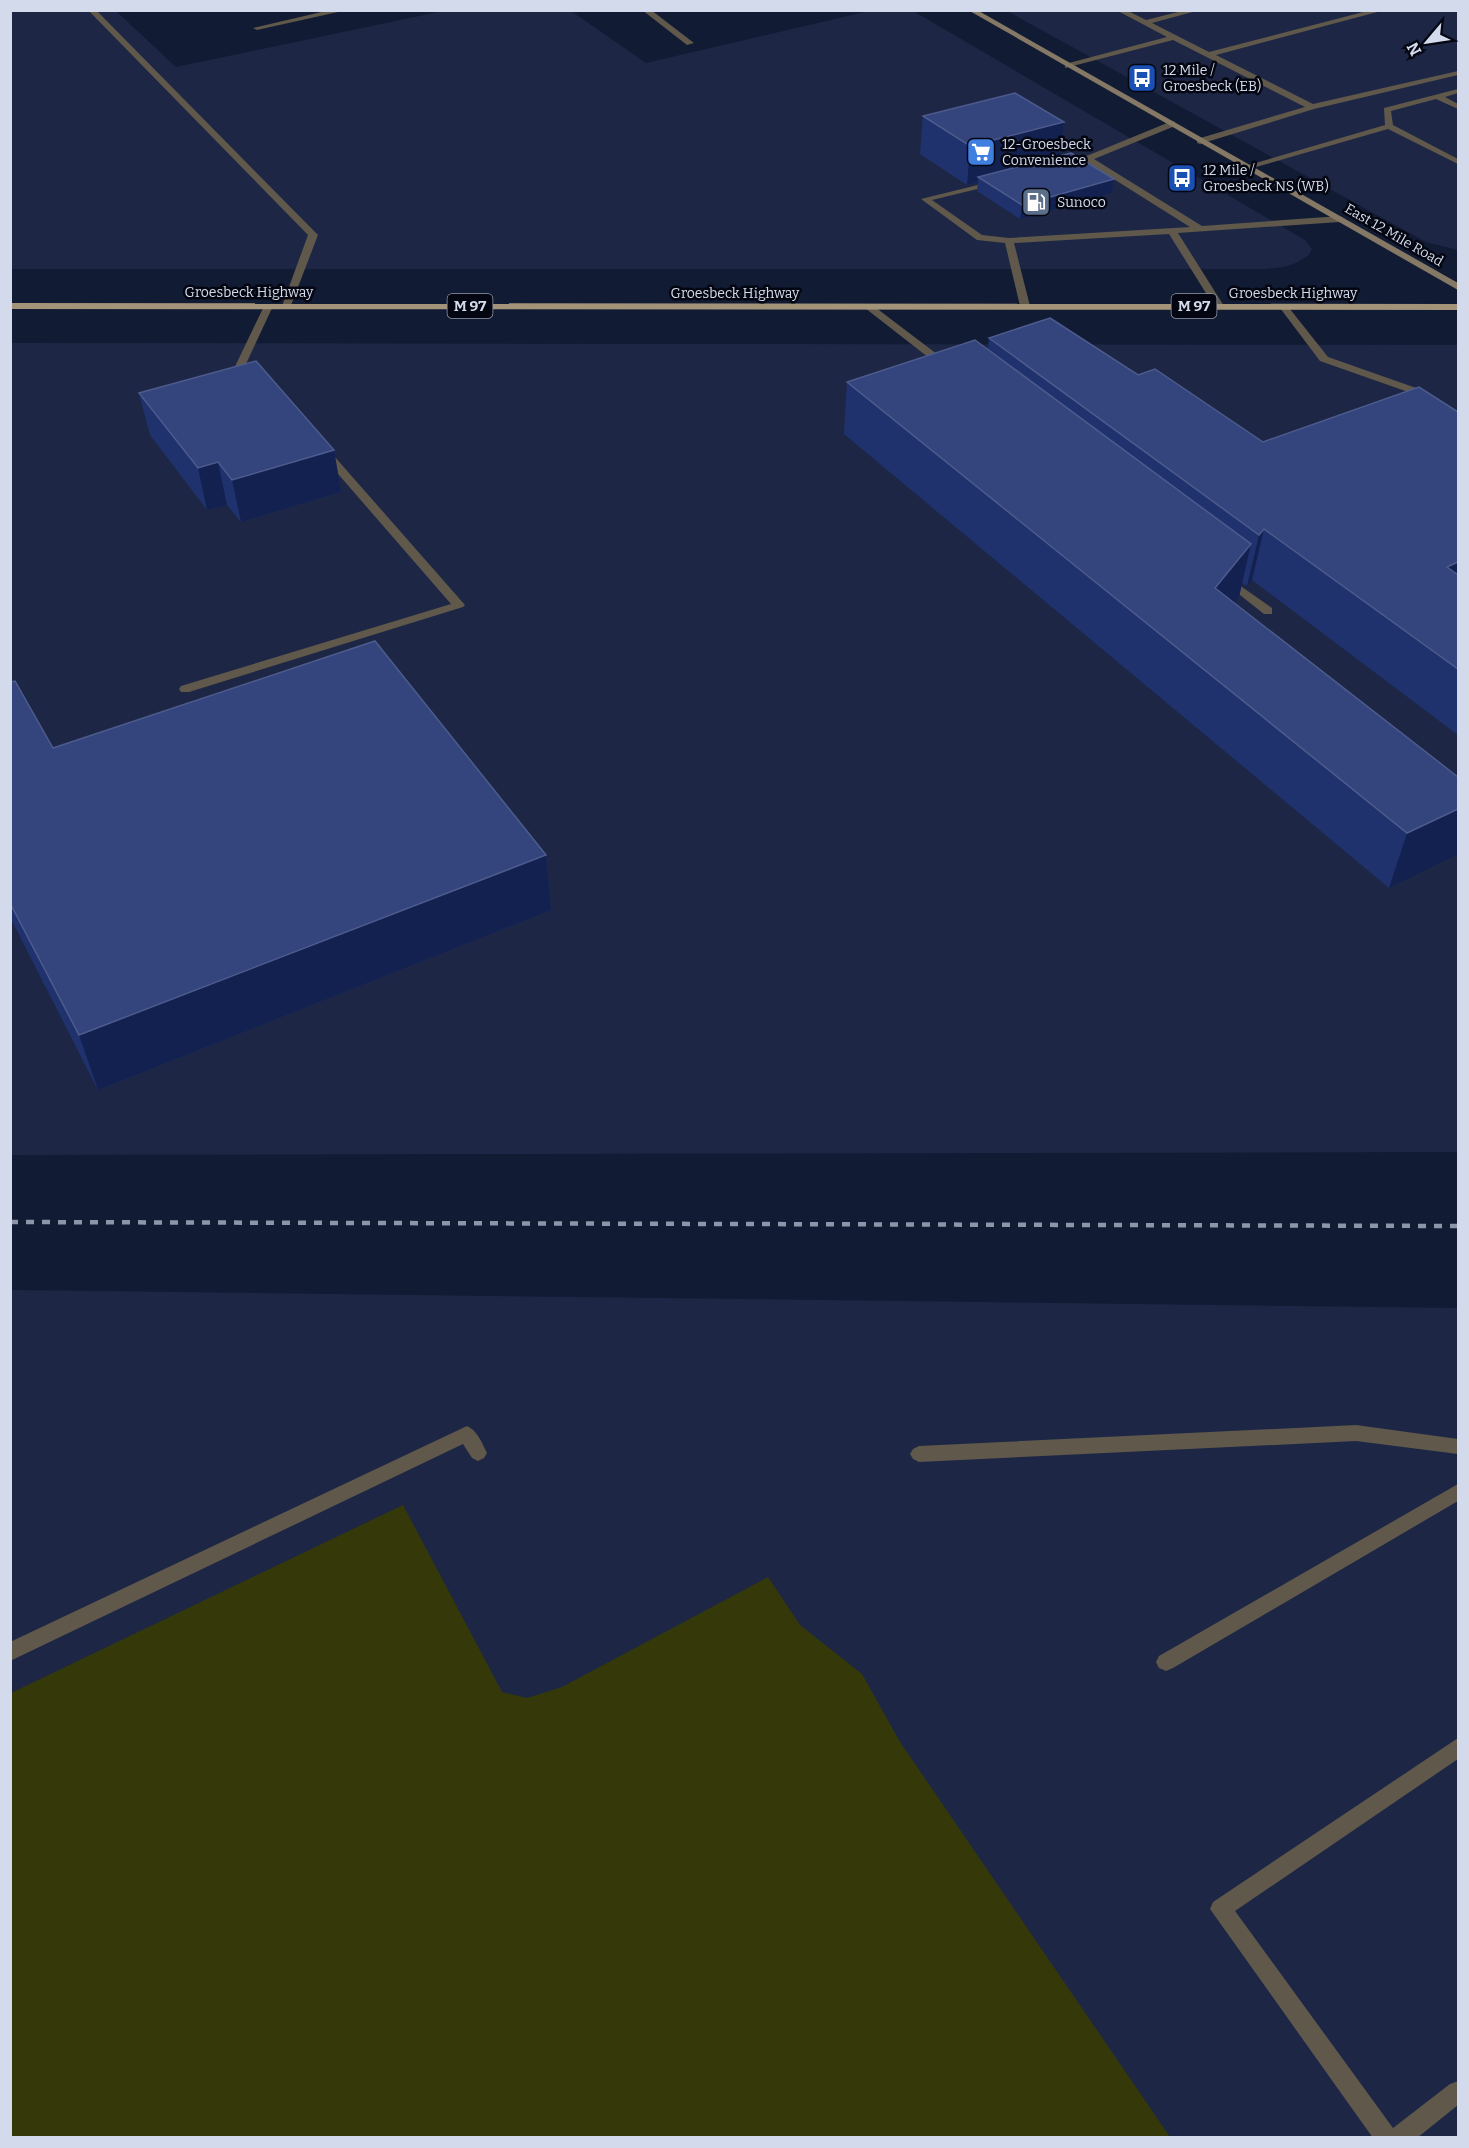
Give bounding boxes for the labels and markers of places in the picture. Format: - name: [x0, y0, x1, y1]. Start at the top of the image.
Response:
- bus stop icon: 12 Mile / Groesbeck (EB): [1126, 62, 1158, 94]
- place label: 12 Mile / Groesbeck (EB): [1163, 62, 1261, 95]
- supermarket icon: 12-Groesbeck Convenience: [965, 136, 997, 168]
- place label: 12-Groesbeck Convenience: [1002, 136, 1091, 169]
- bus stop icon: 12 Mile / Groesbeck NS (WB): [1166, 162, 1198, 194]
- place label: 12 Mile / Groesbeck NS (WB): [1203, 162, 1329, 195]
- fuel station icon: Sunoco: [1020, 186, 1052, 218]
- place label: Sunoco: [1057, 194, 1106, 211]

